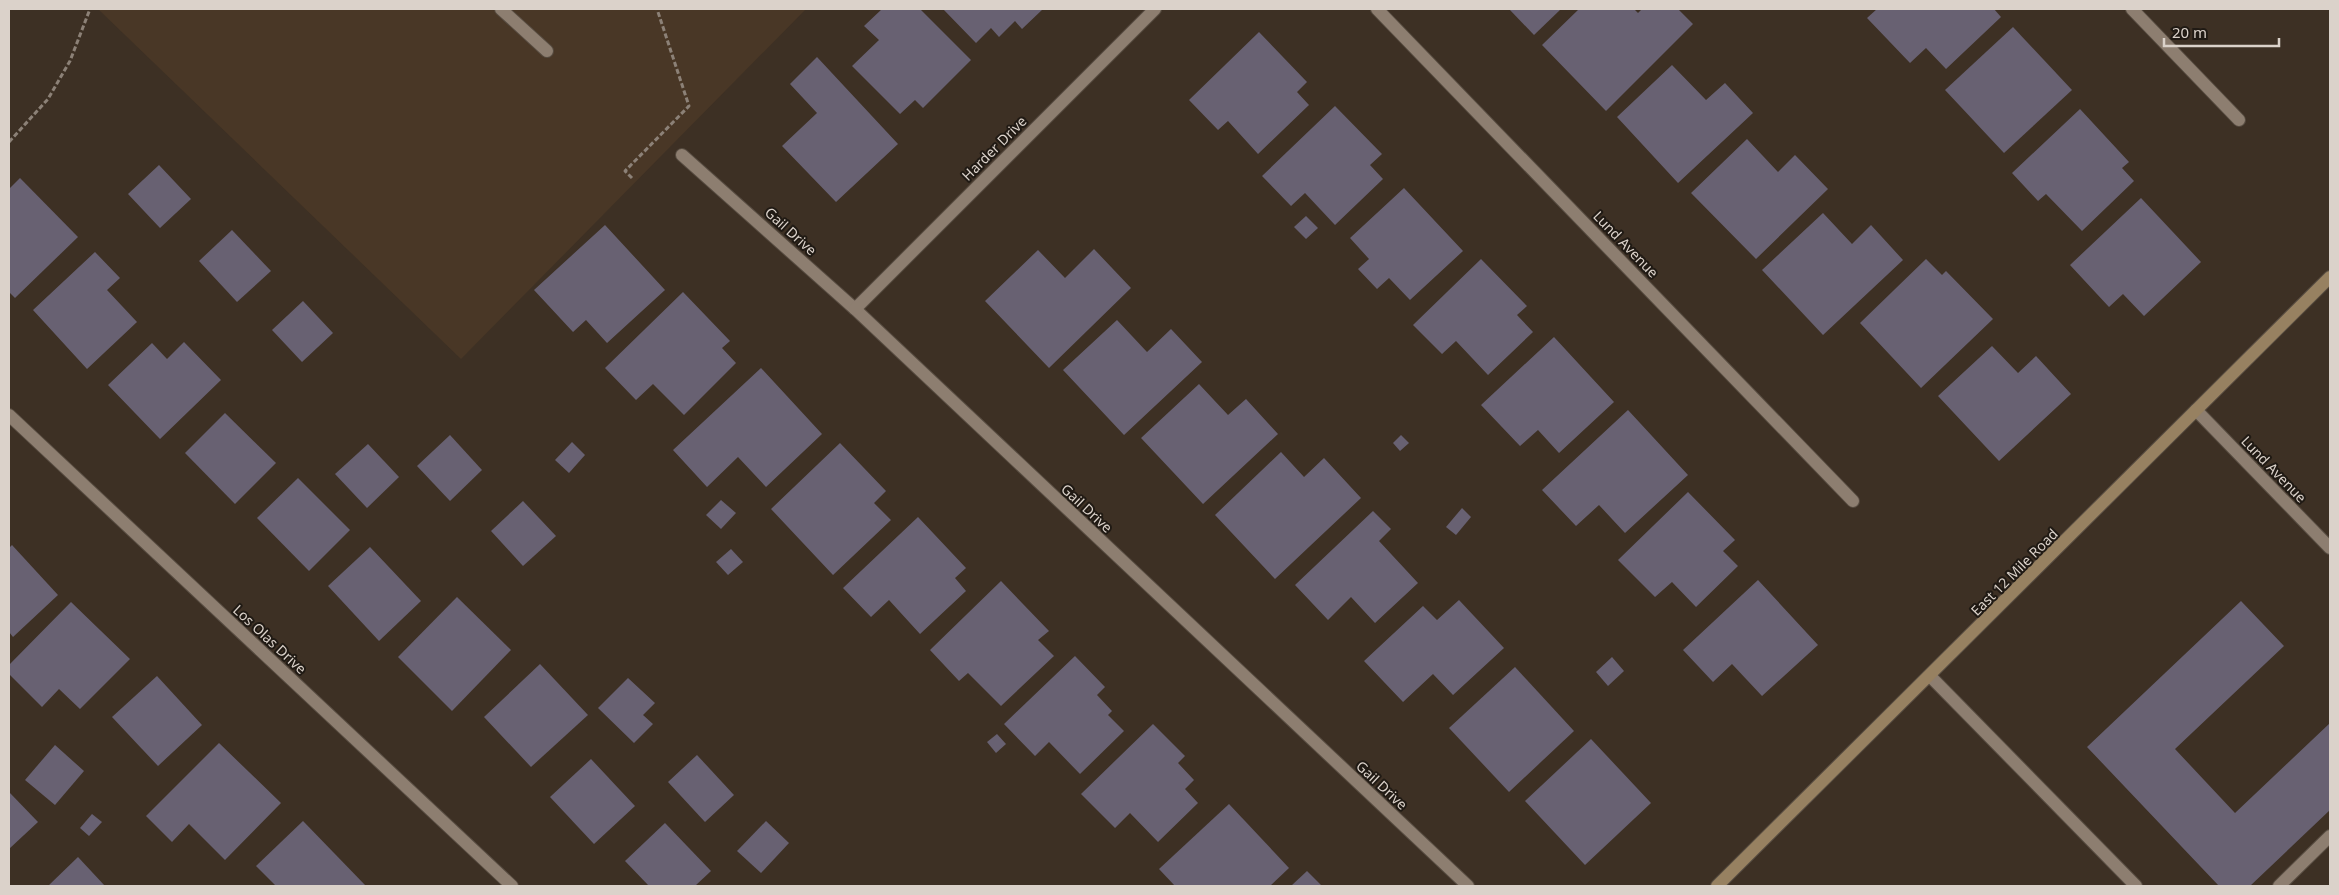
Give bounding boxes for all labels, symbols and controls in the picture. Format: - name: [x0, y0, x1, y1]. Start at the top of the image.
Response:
- scale bar: [2164, 15, 2279, 47]
- text: 20 m: [2172, 22, 2207, 42]
- street label: Harder Drive: [957, 111, 1031, 185]
- street label: Gail Drive: [761, 203, 821, 259]
- street label: Lund Avenue: [1589, 206, 1663, 282]
- street label: Lund Avenue: [2237, 431, 2311, 507]
- street label: Gail Drive: [1057, 479, 1117, 537]
- street label: East 12 Mile Road: [1966, 524, 2062, 620]
- street label: Los Olas Drive: [229, 600, 311, 678]
- street label: Gail Drive: [1352, 756, 1412, 814]

